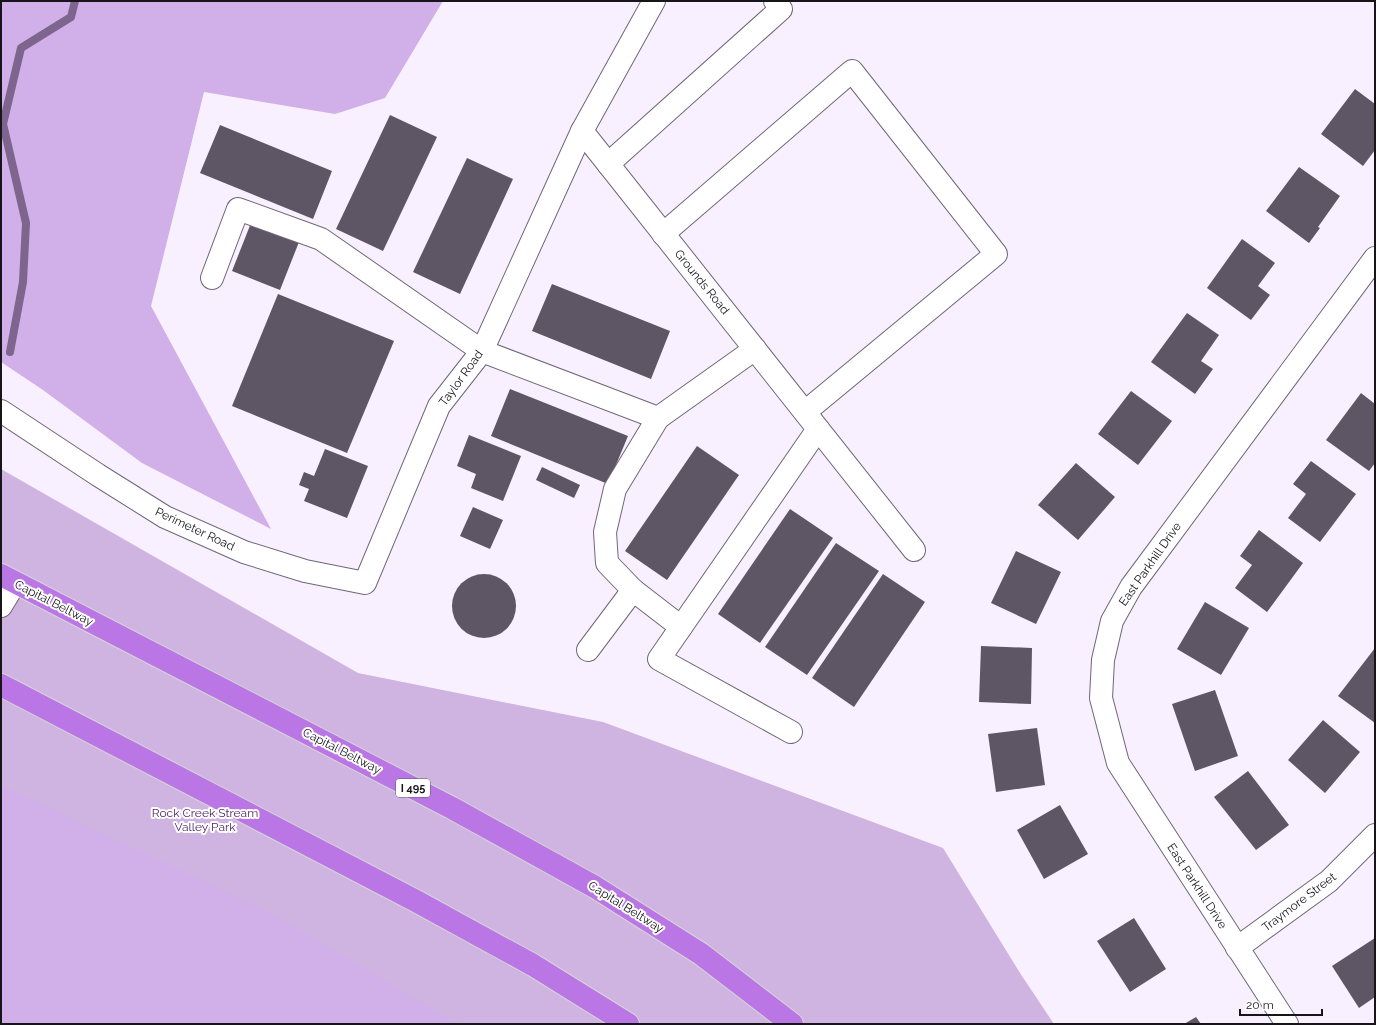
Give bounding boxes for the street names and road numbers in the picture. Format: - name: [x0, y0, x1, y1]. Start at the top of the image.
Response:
- street label: Grounds Road: [672, 247, 732, 317]
- street label: Taylor Road: [436, 348, 486, 408]
- street label: Perimeter Road: [153, 504, 237, 554]
- street label: East Parkhill Drive: [1116, 520, 1184, 608]
- street label: Capital Beltway: [12, 577, 96, 629]
- street label: Capital Beltway: [300, 725, 384, 777]
- road number: I 495: [396, 779, 430, 797]
- street label: East Parkhill Drive: [1164, 841, 1230, 931]
- street label: Traymore Street: [1259, 870, 1339, 934]
- street label: Capital Beltway: [586, 878, 667, 936]

